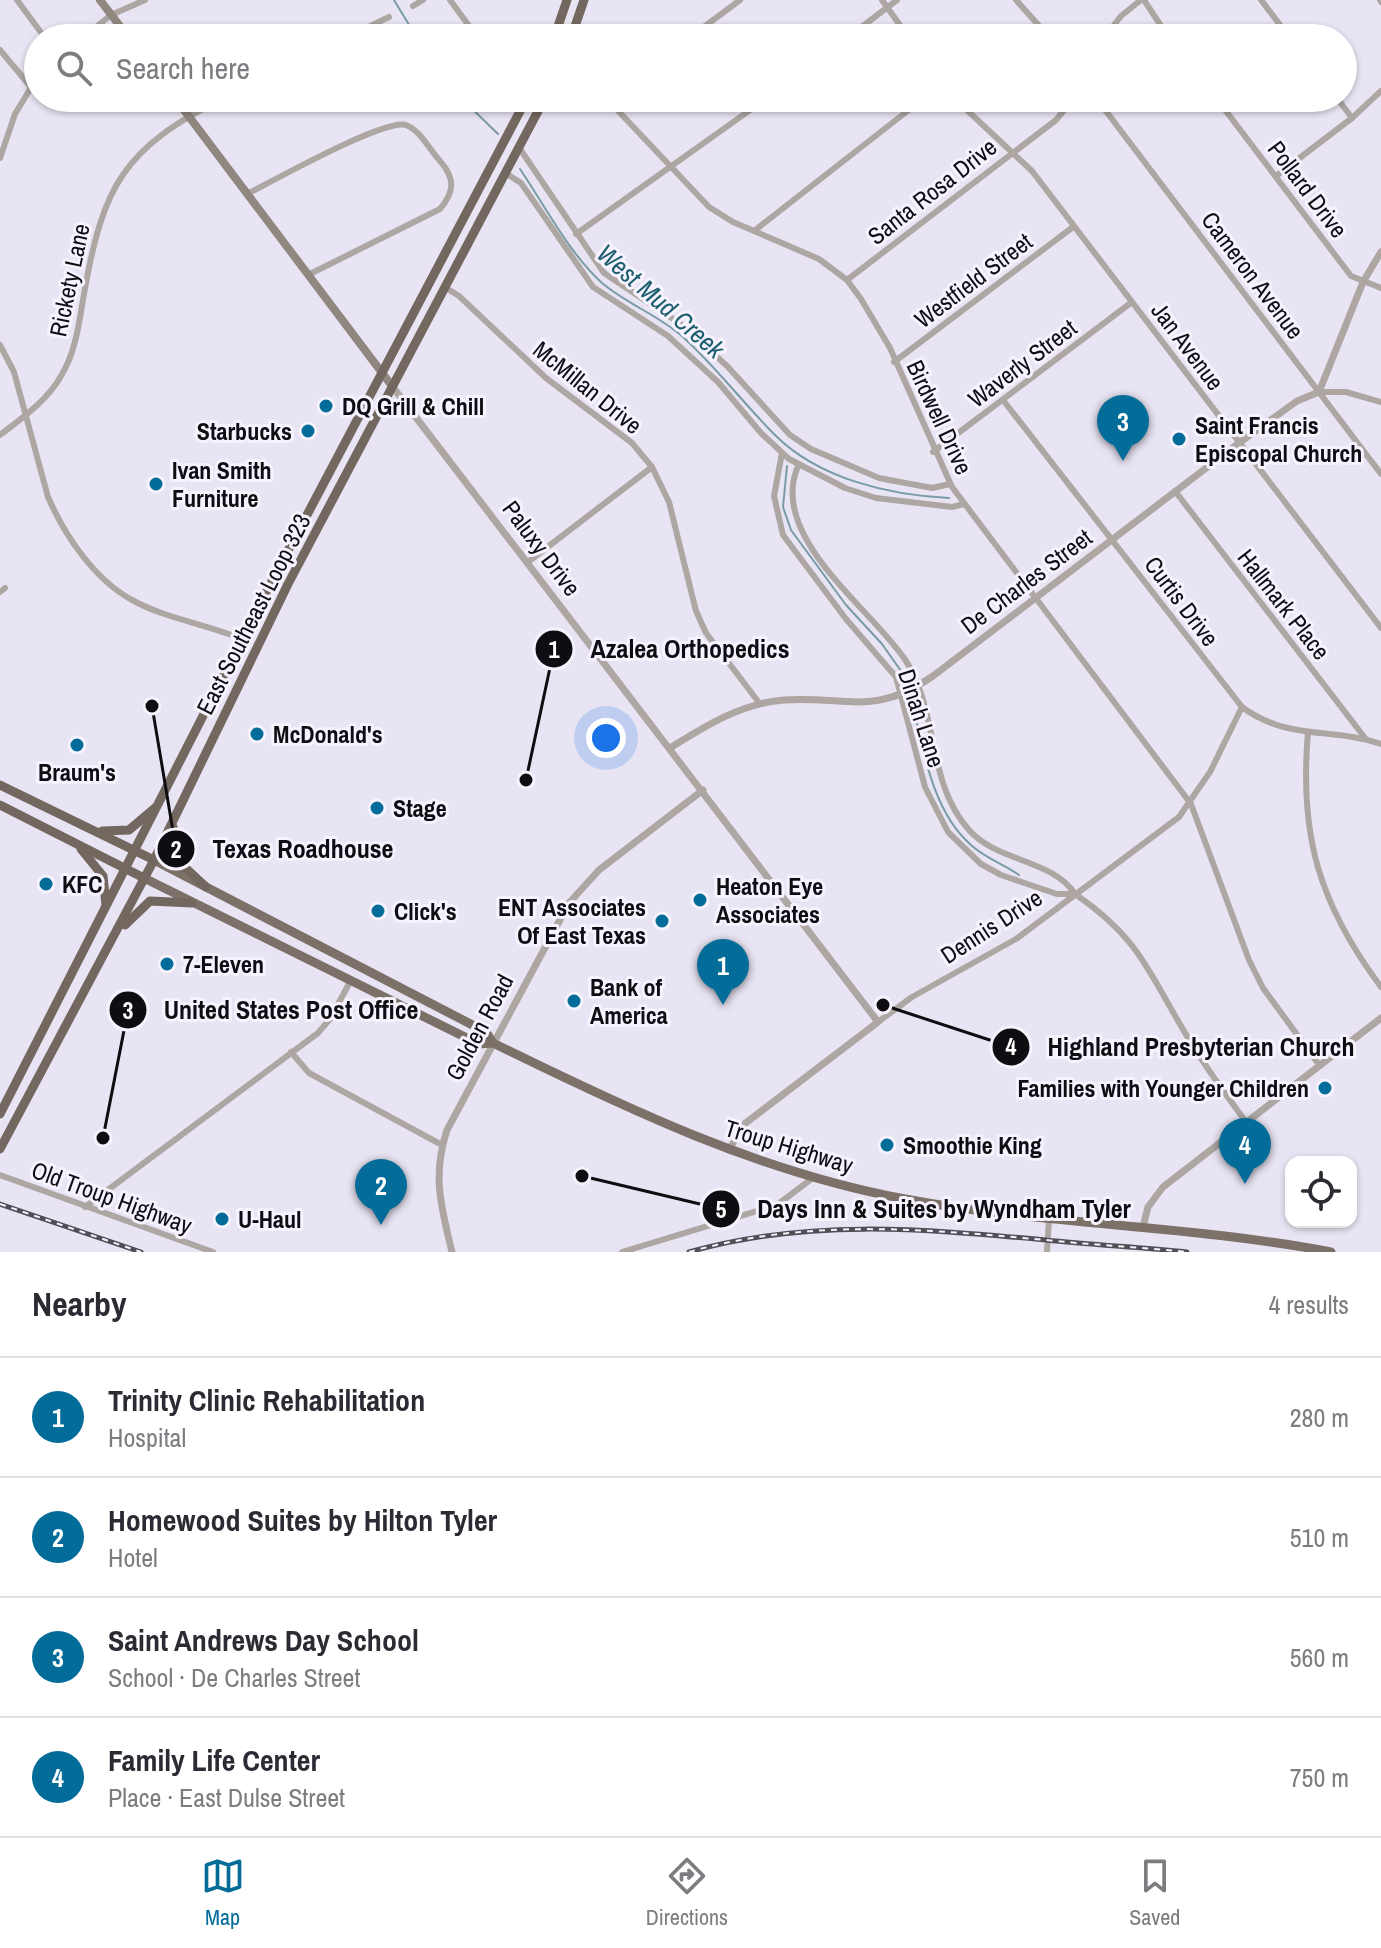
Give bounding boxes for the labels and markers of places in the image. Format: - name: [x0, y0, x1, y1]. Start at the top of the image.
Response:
- place label: DQ Grill & Chill: [342, 390, 484, 422]
- pin: 3: [1097, 395, 1149, 461]
- marker: DQ Grill & Chill: [317, 397, 335, 415]
- place label: Saint Francis Episcopal Church: [1195, 409, 1362, 469]
- place label: Starbucks: [197, 415, 292, 447]
- marker: Starbucks: [299, 422, 317, 440]
- marker: Saint Francis Episcopal Church: [1170, 430, 1188, 448]
- place label: Ivan Smith Furniture: [172, 454, 272, 514]
- marker: Ivan Smith Furniture: [147, 475, 165, 493]
- callout: Azalea Orthopedics: [534, 624, 805, 674]
- place label: McDonald's: [273, 718, 383, 750]
- marker: McDonald's: [248, 725, 266, 743]
- marker: Braum's: [68, 736, 86, 754]
- place label: Braum's: [38, 756, 116, 788]
- place label: Stage: [393, 792, 447, 824]
- marker: Stage: [368, 799, 386, 817]
- callout: Texas Roadhouse: [156, 824, 409, 874]
- place label: KFC: [62, 868, 102, 900]
- place label: Heaton Eye Associates: [716, 870, 823, 930]
- marker: KFC: [37, 875, 55, 893]
- place label: ENT Associates Of East Texas: [498, 891, 646, 951]
- marker: Heaton Eye Associates: [691, 891, 709, 909]
- place label: Click's: [394, 895, 457, 927]
- marker: Click's: [369, 902, 387, 920]
- marker: ENT Associates Of East Texas: [653, 912, 671, 930]
- pin: 1: [697, 939, 749, 1005]
- place label: 7-Eleven: [183, 948, 264, 980]
- marker: 7-Eleven: [158, 955, 176, 973]
- place label: Bank of America: [590, 971, 668, 1031]
- callout: United States Post Office: [108, 985, 434, 1035]
- marker: Bank of America: [565, 992, 583, 1010]
- callout: Highland Presbyterian Church: [991, 1022, 1370, 1072]
- place label: Families with Younger Children: [1018, 1072, 1309, 1104]
- marker: Families with Younger Children: [1316, 1079, 1334, 1097]
- pin: 4: [1219, 1118, 1271, 1184]
- place label: Smoothie King: [903, 1129, 1042, 1161]
- marker: Smoothie King: [878, 1136, 896, 1154]
- pin: 2: [355, 1159, 407, 1225]
- callout: Days Inn & Suites by Wyndham Tyler: [701, 1184, 1146, 1234]
- place label: U-Haul: [238, 1203, 301, 1235]
- marker: U-Haul: [213, 1210, 231, 1228]

